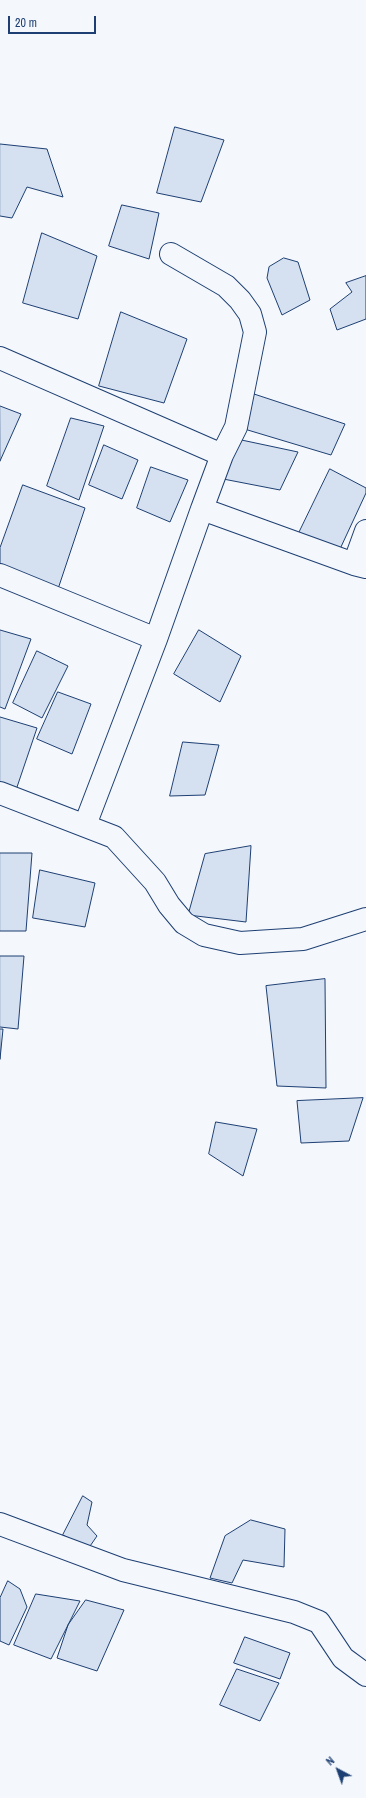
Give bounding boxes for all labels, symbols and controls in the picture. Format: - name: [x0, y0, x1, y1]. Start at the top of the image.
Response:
- scale bar: [10, 8, 98, 34]
- text: 20 m: [15, 15, 37, 31]
- north arrow: [318, 1750, 358, 1790]
- text: N: [323, 1754, 337, 1768]

